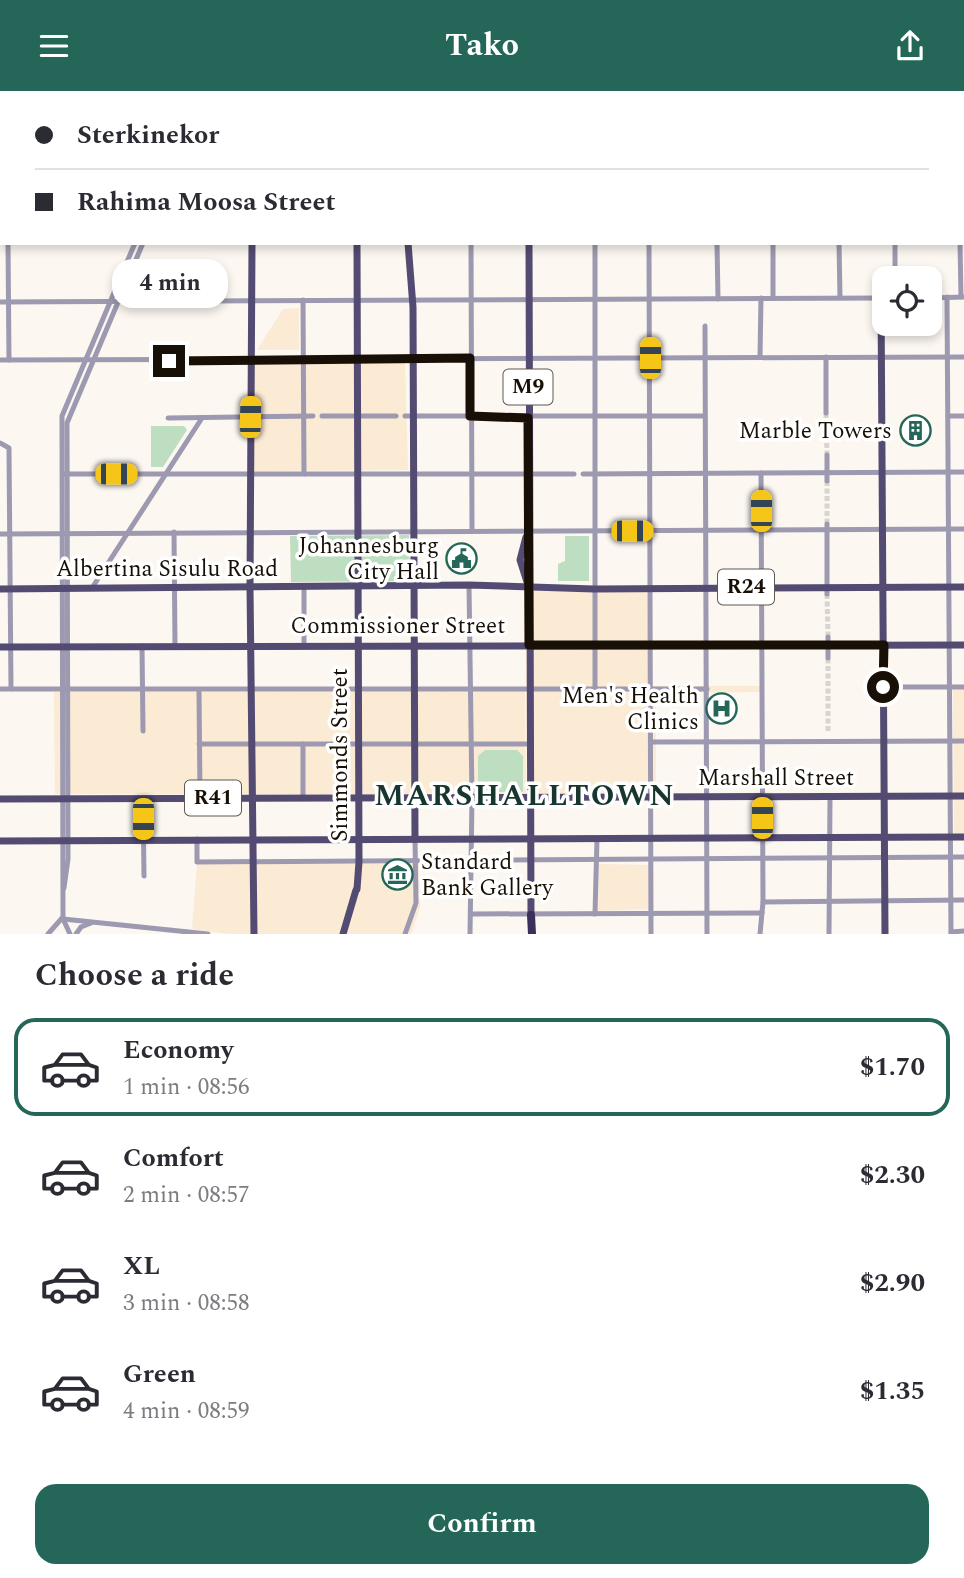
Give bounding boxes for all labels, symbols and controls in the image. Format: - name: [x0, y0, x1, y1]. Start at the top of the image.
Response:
- text: Tako: [445, 21, 519, 70]
- icon: menu: [35, 27, 73, 65]
- icon: share: [891, 27, 929, 65]
- text: Sterkinekor: [77, 115, 219, 155]
- text: Rahima Moosa Street: [77, 182, 336, 222]
- callout: 4 min: [111, 259, 227, 309]
- text: 4 min: [139, 266, 201, 301]
- map controls: [872, 266, 942, 336]
- button: locate: [872, 266, 942, 336]
- car: [640, 337, 661, 379]
- route end: [153, 345, 185, 377]
- road number: M9: [504, 369, 552, 405]
- car: [240, 396, 261, 438]
- place label: Marble Towers: [739, 414, 892, 449]
- building icon: Marble Towers: [898, 414, 932, 448]
- car: [96, 464, 138, 485]
- car: [751, 490, 772, 532]
- car: [612, 521, 654, 542]
- place label: Johannesburg City Hall: [298, 529, 439, 590]
- public building icon: Johannesburg City Hall: [445, 542, 479, 576]
- street label: Albertina Sisulu Road: [56, 552, 278, 587]
- road number: R24: [718, 569, 774, 605]
- street label: Commissioner Street: [291, 609, 505, 644]
- street label: Simmonds Street: [323, 668, 358, 842]
- route start: [867, 671, 899, 703]
- place label: Men's Health Clinics: [562, 679, 699, 740]
- hospital icon: Men's Health Clinics: [705, 692, 739, 726]
- street label: Marshall Street: [698, 761, 854, 796]
- district label: MARSHALLTOWN: [374, 773, 676, 819]
- road number: R41: [185, 781, 241, 815]
- car: [752, 797, 773, 839]
- car: [133, 798, 154, 840]
- place label: Standard Bank Gallery: [421, 845, 554, 906]
- museum icon: Standard Bank Gallery: [381, 858, 415, 892]
- text: Choose a ride: [35, 951, 234, 1000]
- text: Economy: [123, 1030, 233, 1070]
- icon: car: [39, 1036, 102, 1099]
- text: $1.70: [860, 1047, 925, 1087]
- text: 1 min · 08:56: [123, 1070, 250, 1105]
- text: Comfort: [123, 1138, 224, 1178]
- icon: car: [39, 1144, 102, 1207]
- text: $2.30: [860, 1155, 925, 1195]
- text: 2 min · 08:57: [123, 1178, 250, 1213]
- text: XL: [123, 1246, 160, 1286]
- icon: car: [39, 1252, 102, 1315]
- text: $2.90: [860, 1263, 925, 1303]
- text: 3 min · 08:58: [123, 1286, 250, 1321]
- text: Green: [123, 1354, 196, 1394]
- icon: car: [39, 1360, 102, 1423]
- text: $1.35: [860, 1371, 925, 1411]
- text: 4 min · 08:59: [123, 1394, 250, 1429]
- button: Confirm: [35, 1484, 929, 1564]

